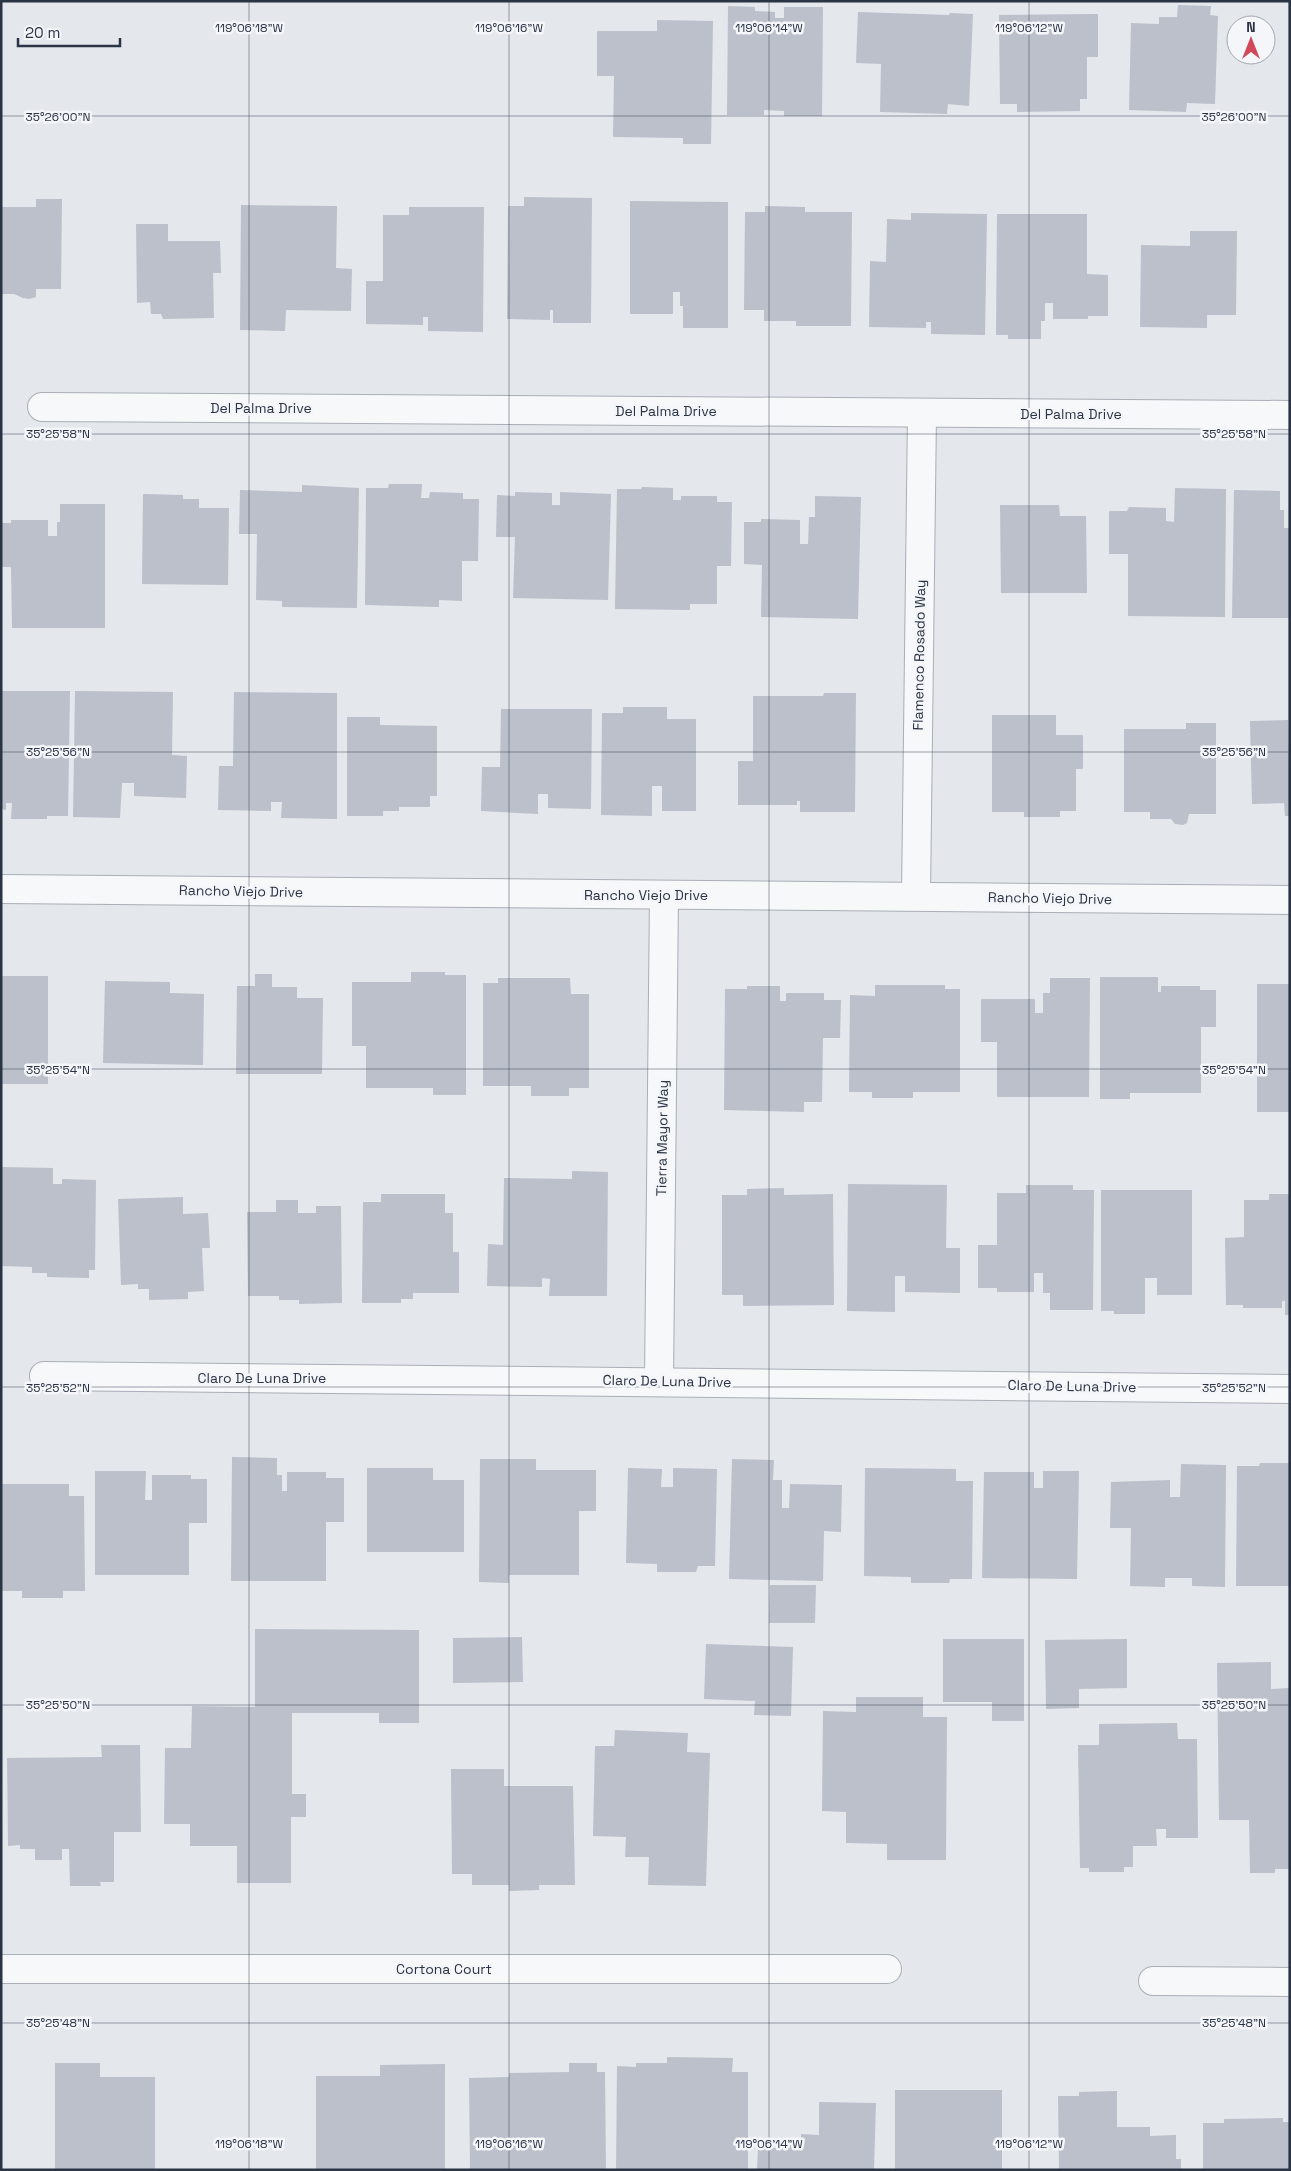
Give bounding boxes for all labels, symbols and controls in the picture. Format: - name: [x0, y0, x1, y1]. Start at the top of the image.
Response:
- scale bar: [18, 15, 120, 47]
- north arrow: [1226, 15, 1276, 65]
- text: N: [1246, 18, 1256, 36]
- text: 119°06'18"W: [215, 20, 284, 36]
- text: 119°06'16"W: [475, 20, 543, 36]
- text: 119°06'14"W: [735, 20, 803, 36]
- text: 119°06'12"W: [995, 20, 1063, 36]
- text: 20 m: [25, 23, 60, 42]
- text: 35°26'00"N: [25, 109, 91, 125]
- text: 35°26'00"N: [1201, 109, 1267, 125]
- street label: Del Palma Drive: [210, 399, 312, 417]
- street label: Del Palma Drive: [615, 402, 717, 420]
- street label: Del Palma Drive: [1020, 405, 1122, 423]
- text: 35°25'58"N: [26, 426, 90, 442]
- text: 35°25'58"N: [1202, 426, 1266, 442]
- street label: Flamenco Rosado Way: [909, 579, 929, 731]
- text: 35°25'56"N: [26, 744, 90, 760]
- text: 35°25'56"N: [1202, 744, 1266, 760]
- street label: Rancho Viejo Drive: [179, 881, 303, 901]
- street label: Rancho Viejo Drive: [584, 886, 708, 904]
- street label: Rancho Viejo Drive: [988, 888, 1112, 908]
- text: 35°25'54"N: [26, 1062, 90, 1078]
- text: 35°25'54"N: [1202, 1062, 1266, 1078]
- street label: Tierra Mayor Way: [652, 1080, 672, 1196]
- street label: Claro De Luna Drive: [198, 1369, 326, 1387]
- street label: Claro De Luna Drive: [602, 1371, 732, 1391]
- street label: Claro De Luna Drive: [1007, 1376, 1137, 1396]
- text: 35°25'52"N: [26, 1380, 90, 1396]
- text: 35°25'52"N: [1202, 1380, 1266, 1396]
- text: 35°25'50"N: [26, 1697, 90, 1713]
- text: 35°25'50"N: [1202, 1697, 1266, 1713]
- street label: Cortona Court: [396, 1960, 492, 1978]
- text: 35°25'48"N: [26, 2015, 90, 2031]
- text: 35°25'48"N: [1202, 2015, 1266, 2031]
- text: 119°06'18"W: [215, 2136, 284, 2152]
- text: 119°06'16"W: [475, 2136, 543, 2152]
- text: 119°06'14"W: [735, 2136, 803, 2152]
- text: 119°06'12"W: [995, 2136, 1063, 2152]

